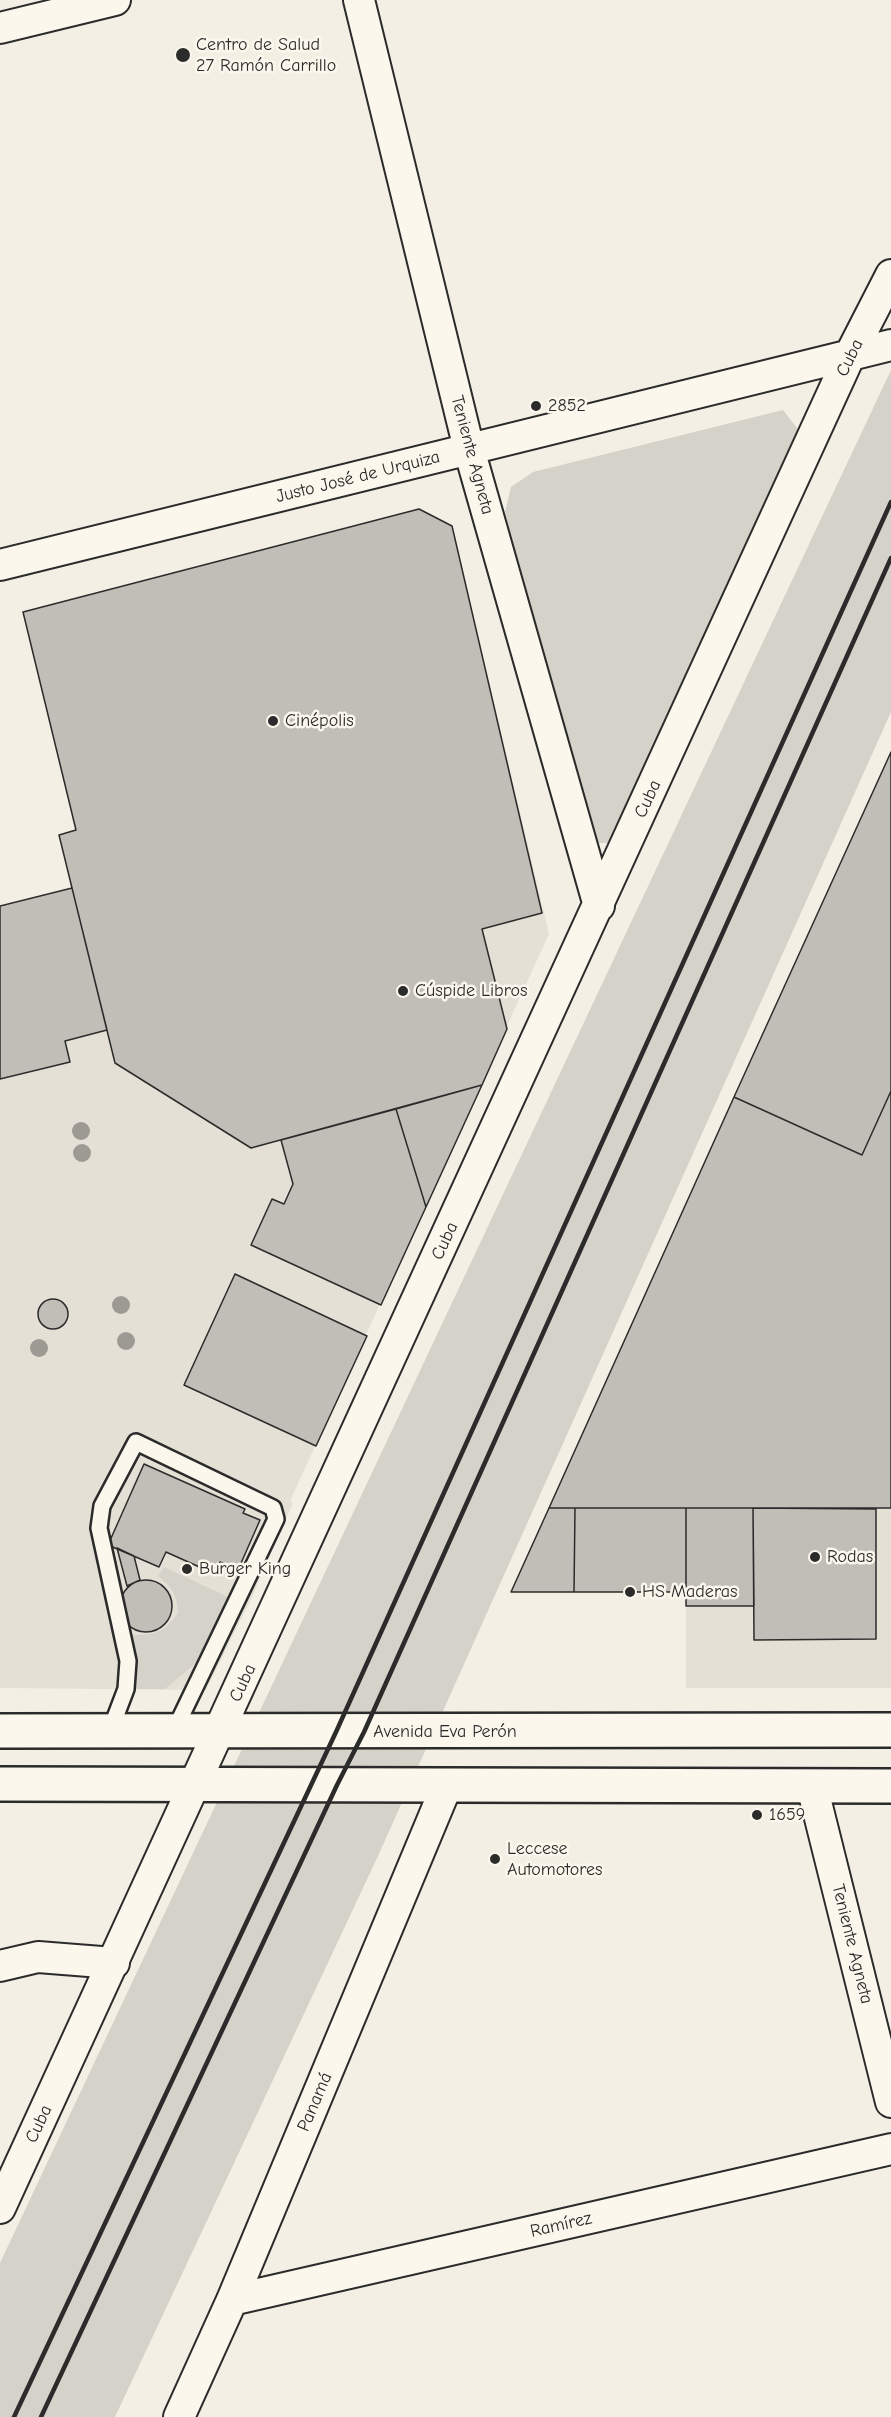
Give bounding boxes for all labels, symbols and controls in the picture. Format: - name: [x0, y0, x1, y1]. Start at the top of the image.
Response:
- place label: Centro de Salud 27 Ramón Carrillo: [196, 34, 336, 76]
- marker: Centro de Salud 27 Ramón Carrillo: [174, 46, 192, 64]
- street label: Cuba: [832, 336, 868, 380]
- street label: Teniente Agneta: [446, 393, 498, 517]
- place label: 2852: [548, 395, 586, 417]
- marker: 2852: [529, 399, 543, 413]
- street label: Justo José de Urquiza: [274, 446, 442, 508]
- place label: Cinépolis: [285, 710, 354, 732]
- marker: Cinépolis: [266, 714, 280, 728]
- street label: Cuba: [630, 777, 666, 821]
- place label: Cúspide Libros: [415, 980, 527, 1002]
- marker: Cúspide Libros: [396, 984, 410, 998]
- street label: Cuba: [427, 1219, 463, 1263]
- place label: Rodas: [827, 1546, 873, 1568]
- marker: Rodas: [808, 1550, 822, 1564]
- place label: Burger King: [199, 1558, 291, 1580]
- marker: Burger King: [180, 1562, 194, 1576]
- place label: HS Maderas: [642, 1581, 737, 1603]
- marker: HS Maderas: [623, 1585, 637, 1599]
- street label: Cuba: [225, 1661, 261, 1705]
- street label: Avenida Eva Perón: [373, 1721, 517, 1743]
- place label: 1659: [769, 1804, 805, 1826]
- marker: 1659: [750, 1808, 764, 1822]
- place label: Leccese Automotores: [507, 1838, 603, 1880]
- marker: Leccese Automotores: [488, 1852, 502, 1866]
- street label: Teniente Agneta: [827, 1882, 877, 2006]
- street label: Panamá: [293, 2069, 337, 2135]
- street label: Cuba: [21, 2102, 57, 2146]
- street label: Ramírez: [528, 2207, 594, 2243]

